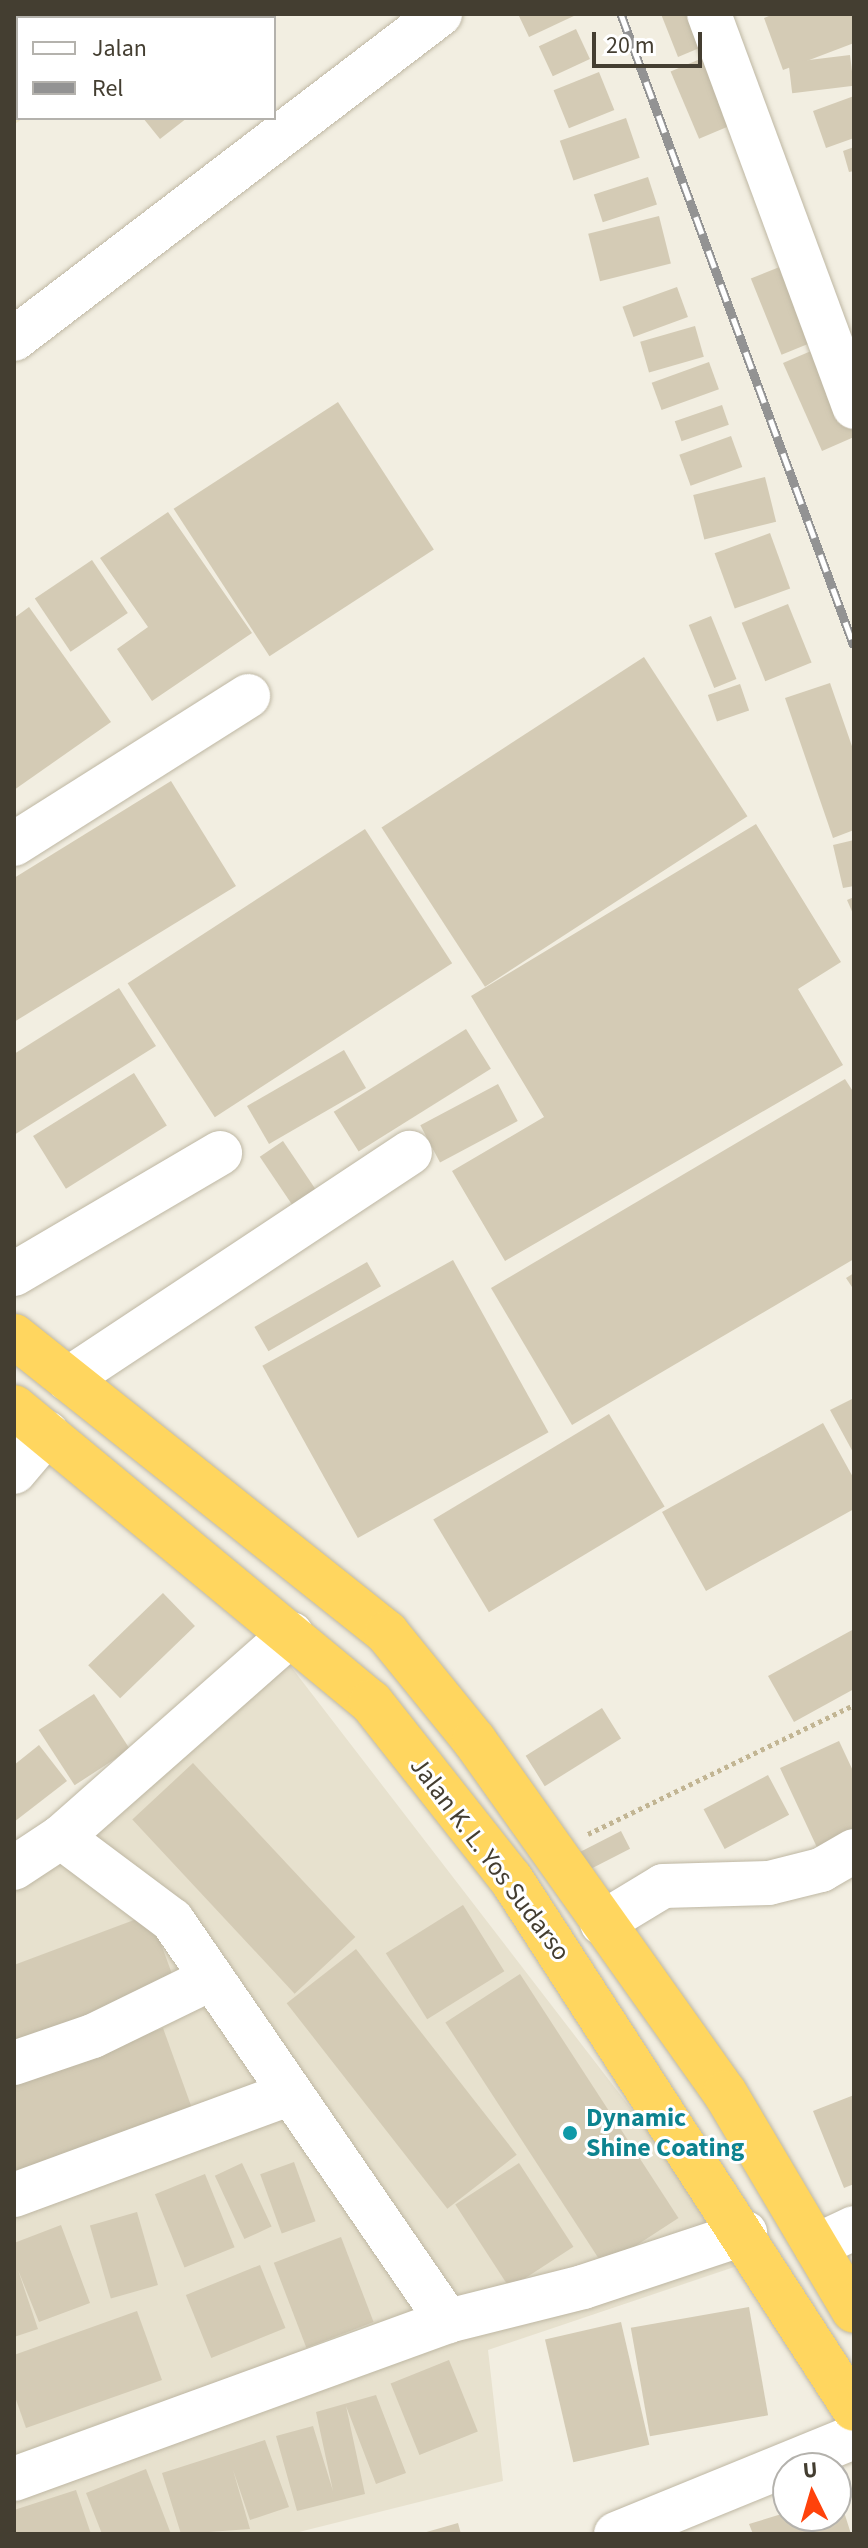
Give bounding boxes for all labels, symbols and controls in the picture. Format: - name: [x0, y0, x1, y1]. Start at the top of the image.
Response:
- legend: [16, 16, 276, 120]
- scale bar: [596, 16, 706, 66]
- text: 20 m: [606, 28, 655, 63]
- text: Jalan: [92, 31, 147, 66]
- text: Rel: [92, 71, 123, 106]
- street label: Jalan K. L. Yos Sudarso: [403, 1751, 577, 1967]
- place label: Dynamic Shine Coating: [586, 2102, 744, 2164]
- marker: Dynamic Shine Coating: [561, 2124, 579, 2142]
- north arrow: [772, 2452, 852, 2532]
- text: U: [801, 2454, 819, 2487]

